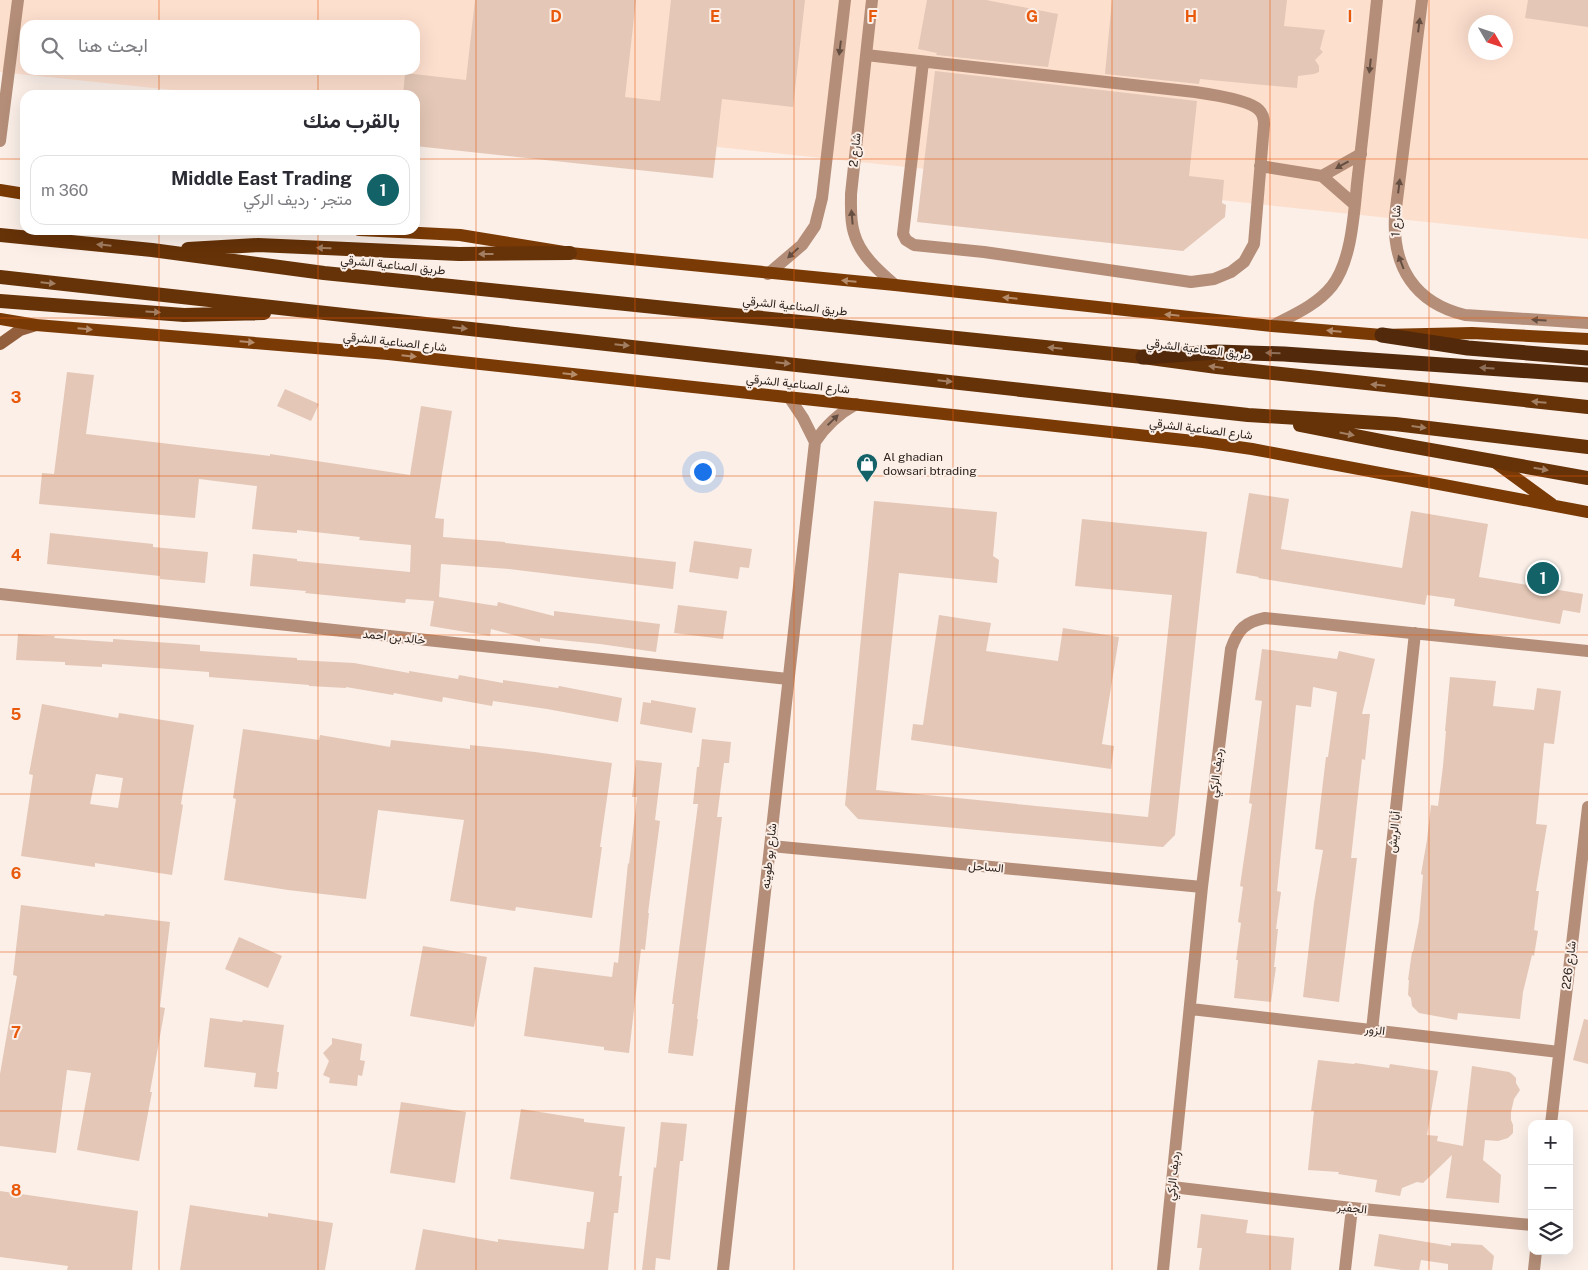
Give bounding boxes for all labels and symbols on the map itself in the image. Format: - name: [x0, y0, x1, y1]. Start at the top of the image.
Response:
- text: D: [550, 7, 562, 26]
- text: E: [710, 7, 720, 26]
- text: F: [868, 7, 878, 26]
- text: G: [1026, 7, 1038, 26]
- text: H: [1185, 7, 1197, 26]
- text: I: [1348, 7, 1352, 26]
- north arrow: [1468, 15, 1513, 60]
- one-way arrow: [1415, 17, 1423, 33]
- one-way arrow: [836, 41, 844, 57]
- one-way arrow: [1366, 58, 1374, 74]
- street label: شارع 2: [846, 132, 866, 168]
- one-way arrow: [1334, 161, 1349, 169]
- one-way arrow: [1395, 178, 1403, 194]
- street label: شارع 1: [1388, 205, 1406, 237]
- one-way arrow: [848, 208, 856, 224]
- one-way arrow: [96, 241, 112, 249]
- one-way arrow: [315, 244, 331, 252]
- one-way arrow: [787, 247, 799, 259]
- one-way arrow: [478, 250, 494, 258]
- street label: طريق الصناعية الشرقي: [340, 253, 446, 280]
- one-way arrow: [1397, 254, 1405, 269]
- one-way arrow: [840, 277, 856, 285]
- one-way arrow: [41, 279, 57, 287]
- street label: طريق الصناعية الشرقي: [742, 294, 848, 321]
- one-way arrow: [1002, 294, 1018, 302]
- one-way arrow: [146, 309, 162, 317]
- one-way arrow: [1164, 311, 1180, 319]
- one-way arrow: [1531, 316, 1547, 324]
- one-way arrow: [452, 324, 468, 332]
- one-way arrow: [77, 325, 93, 333]
- one-way arrow: [1325, 327, 1341, 335]
- street label: شارع الصناعية الشرقي: [342, 330, 447, 357]
- street label: طريق الصناعية الشرقي: [1146, 336, 1252, 365]
- one-way arrow: [239, 339, 255, 347]
- one-way arrow: [614, 342, 630, 350]
- one-way arrow: [1047, 344, 1063, 352]
- one-way arrow: [1264, 349, 1280, 357]
- one-way arrow: [401, 352, 417, 360]
- one-way arrow: [775, 359, 791, 367]
- one-way arrow: [1208, 363, 1224, 371]
- one-way arrow: [1479, 364, 1495, 372]
- one-way arrow: [563, 370, 579, 378]
- street label: شارع الصناعية الشرقي: [745, 372, 850, 399]
- one-way arrow: [937, 377, 953, 385]
- one-way arrow: [1370, 381, 1386, 389]
- text: 3: [11, 388, 21, 407]
- one-way arrow: [1531, 398, 1547, 406]
- one-way arrow: [827, 414, 839, 426]
- street label: شارع الصناعية الشرقي: [1148, 416, 1253, 445]
- one-way arrow: [1411, 423, 1427, 431]
- one-way arrow: [1340, 431, 1356, 439]
- place label: Al ghadian dowsari btrading: [883, 450, 977, 478]
- shop icon: Al ghadian dowsari btrading: [855, 452, 879, 483]
- your location: [690, 459, 716, 485]
- one-way arrow: [1533, 466, 1549, 474]
- text: 4: [11, 546, 22, 565]
- pin: 1: [1527, 559, 1559, 597]
- street label: خالد بن احمد: [362, 627, 426, 648]
- text: 5: [11, 705, 22, 724]
- street label: رديف الركي: [1206, 748, 1229, 799]
- street label: أبا الريش: [1385, 810, 1404, 854]
- street label: شارع بو طوينه: [759, 822, 781, 890]
- street label: الساحل: [968, 858, 1004, 877]
- text: 6: [11, 864, 21, 883]
- street label: شارع 226: [1559, 940, 1581, 990]
- street label: الزور: [1363, 1022, 1386, 1039]
- text: 7: [11, 1023, 21, 1042]
- street label: رديف الركي: [1163, 1151, 1186, 1202]
- text: 8: [11, 1181, 22, 1200]
- street label: الجفير: [1335, 1199, 1368, 1218]

